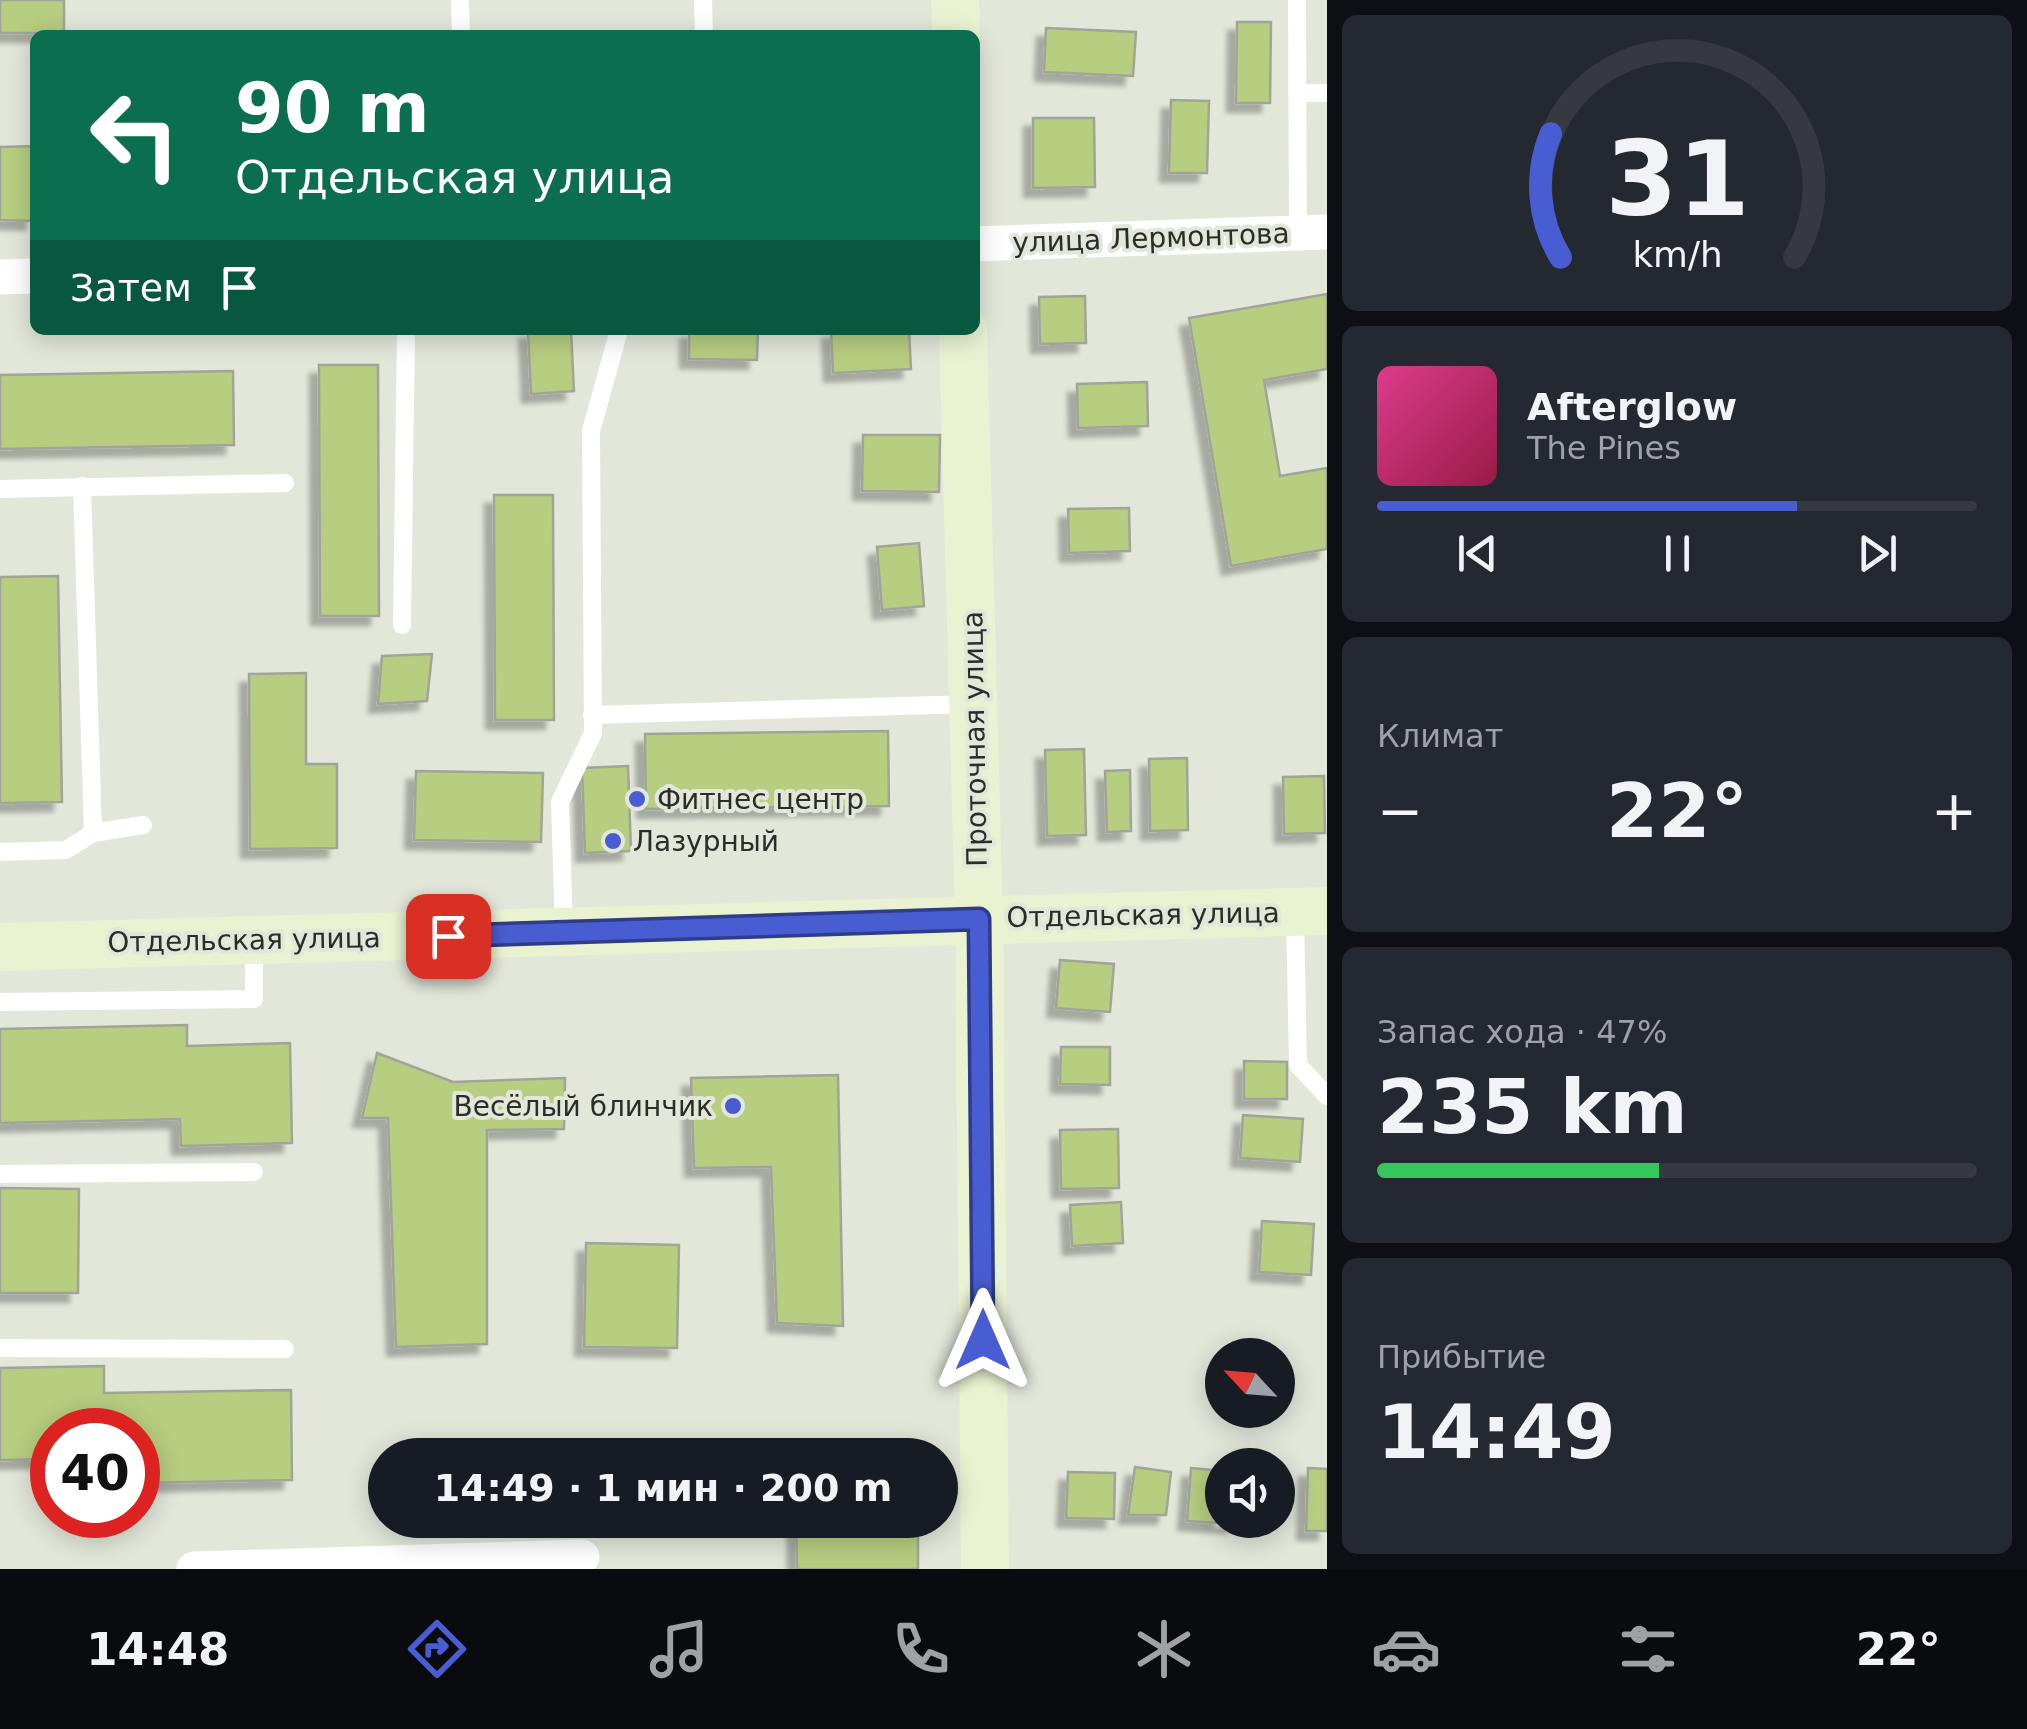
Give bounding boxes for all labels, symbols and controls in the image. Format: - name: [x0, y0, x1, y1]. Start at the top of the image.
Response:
- text: 90 m: [235, 67, 430, 149]
- icon: left: [70, 70, 200, 200]
- text: 31: [1605, 118, 1749, 240]
- text: Отдельская улица: [235, 151, 674, 204]
- street label: улица Лермонтова: [1012, 217, 1290, 259]
- text: km/h: [1632, 234, 1722, 275]
- icon: arrive: [212, 260, 267, 315]
- text: Затем: [70, 266, 192, 310]
- text: Afterglow: [1527, 385, 1737, 429]
- text: The Pines: [1527, 429, 1681, 467]
- icon: previous: [1450, 526, 1505, 581]
- icon: pause: [1650, 526, 1705, 581]
- icon: next: [1850, 526, 1905, 581]
- street label: Проточная улица: [956, 611, 994, 867]
- text: Климат: [1377, 717, 1503, 755]
- text: 22°: [1606, 767, 1748, 855]
- text: −: [1377, 779, 1423, 843]
- text: +: [1931, 779, 1977, 843]
- place label: Фитнес центр: [657, 783, 864, 816]
- marker: Фитнес центр: [626, 788, 648, 810]
- place label: Лазурный: [633, 825, 779, 858]
- marker: Лазурный: [602, 830, 624, 852]
- pin: [406, 894, 491, 979]
- street label: Отдельская улица: [1006, 896, 1280, 934]
- icon: arrive: [421, 909, 476, 964]
- street label: Отдельская улица: [107, 921, 381, 959]
- text: Запас хода · 47%: [1377, 1013, 1667, 1051]
- text: 235 km: [1377, 1063, 1688, 1151]
- place label: Весёлый блинчик: [454, 1090, 713, 1123]
- marker: Весёлый блинчик: [722, 1095, 744, 1117]
- position arrow: [931, 1288, 1035, 1392]
- north arrow: [1205, 1338, 1295, 1428]
- map controls: [1205, 1338, 1295, 1538]
- text: Прибытие: [1377, 1338, 1546, 1376]
- text: 14:49: [1377, 1388, 1616, 1476]
- speed limit sign: 40: [30, 1408, 160, 1538]
- button: sound: [1205, 1448, 1295, 1538]
- text: 14:49 · 1 мин · 200 m: [434, 1466, 892, 1510]
- icon: directions: [402, 1614, 472, 1684]
- icon: music: [644, 1614, 714, 1684]
- icon: phone: [886, 1614, 956, 1684]
- icon: climate: [1129, 1614, 1199, 1684]
- icon: car: [1371, 1614, 1441, 1684]
- icon: filters: [1613, 1614, 1683, 1684]
- text: 14:48: [86, 1623, 229, 1676]
- text: 22°: [1856, 1623, 1941, 1676]

